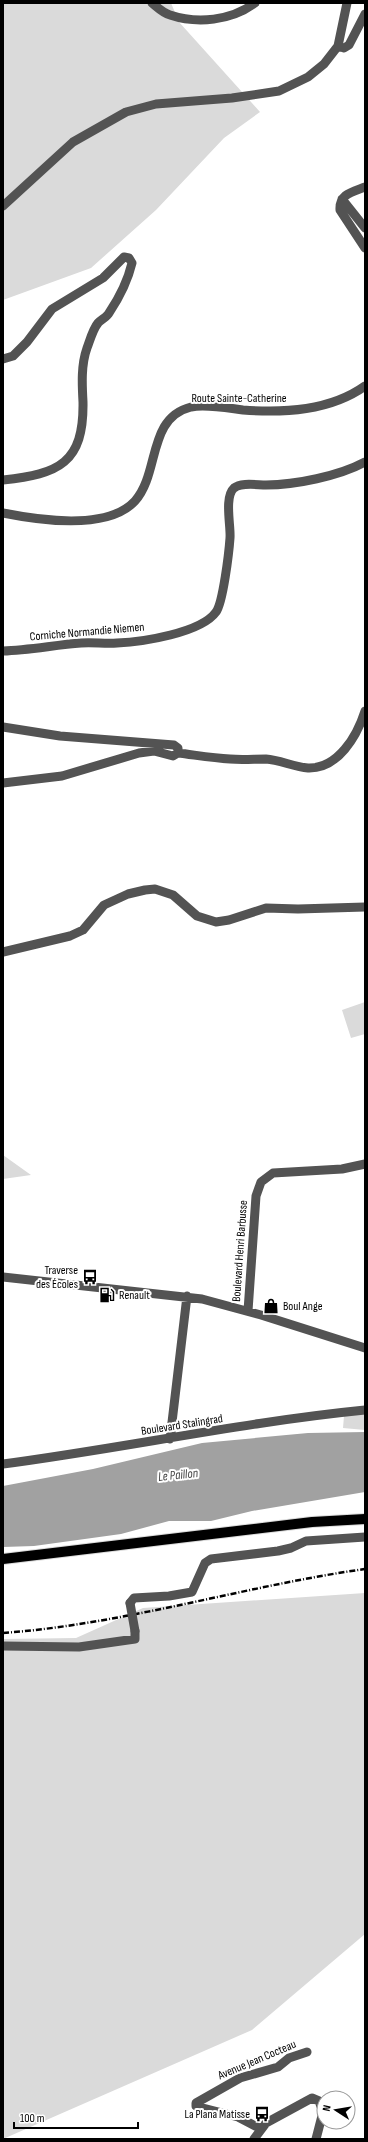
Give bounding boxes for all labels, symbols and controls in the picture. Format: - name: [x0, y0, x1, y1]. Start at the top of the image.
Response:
- street label: Route Sainte-Catherine: [191, 391, 287, 406]
- street label: Corniche Normandie Niemen: [29, 620, 145, 644]
- street label: Boulevard Henri Barbusse: [229, 1199, 251, 1302]
- place label: Traverse des Écoles: [36, 1263, 78, 1292]
- bus stop icon: Traverse des Écoles: [81, 1268, 99, 1286]
- fuel station icon: Renault: [98, 1286, 116, 1304]
- place label: Renault: [119, 1288, 150, 1303]
- shop icon: Boul Ange: [262, 1297, 280, 1315]
- place label: Boul Ange: [283, 1299, 323, 1314]
- street label: Boulevard Stalingrad: [140, 1411, 224, 1439]
- water label: Le Paillon: [157, 1465, 199, 1485]
- street label: Avenue Jean Cocteau: [215, 2037, 298, 2084]
- north arrow: [316, 2090, 356, 2130]
- scale bar: [14, 2104, 138, 2130]
- text: N: [320, 2104, 334, 2112]
- bus stop icon: La Plana Matisse: [253, 2105, 271, 2123]
- place label: La Plana Matisse: [185, 2107, 250, 2122]
- text: 100 m: [20, 2111, 45, 2126]

